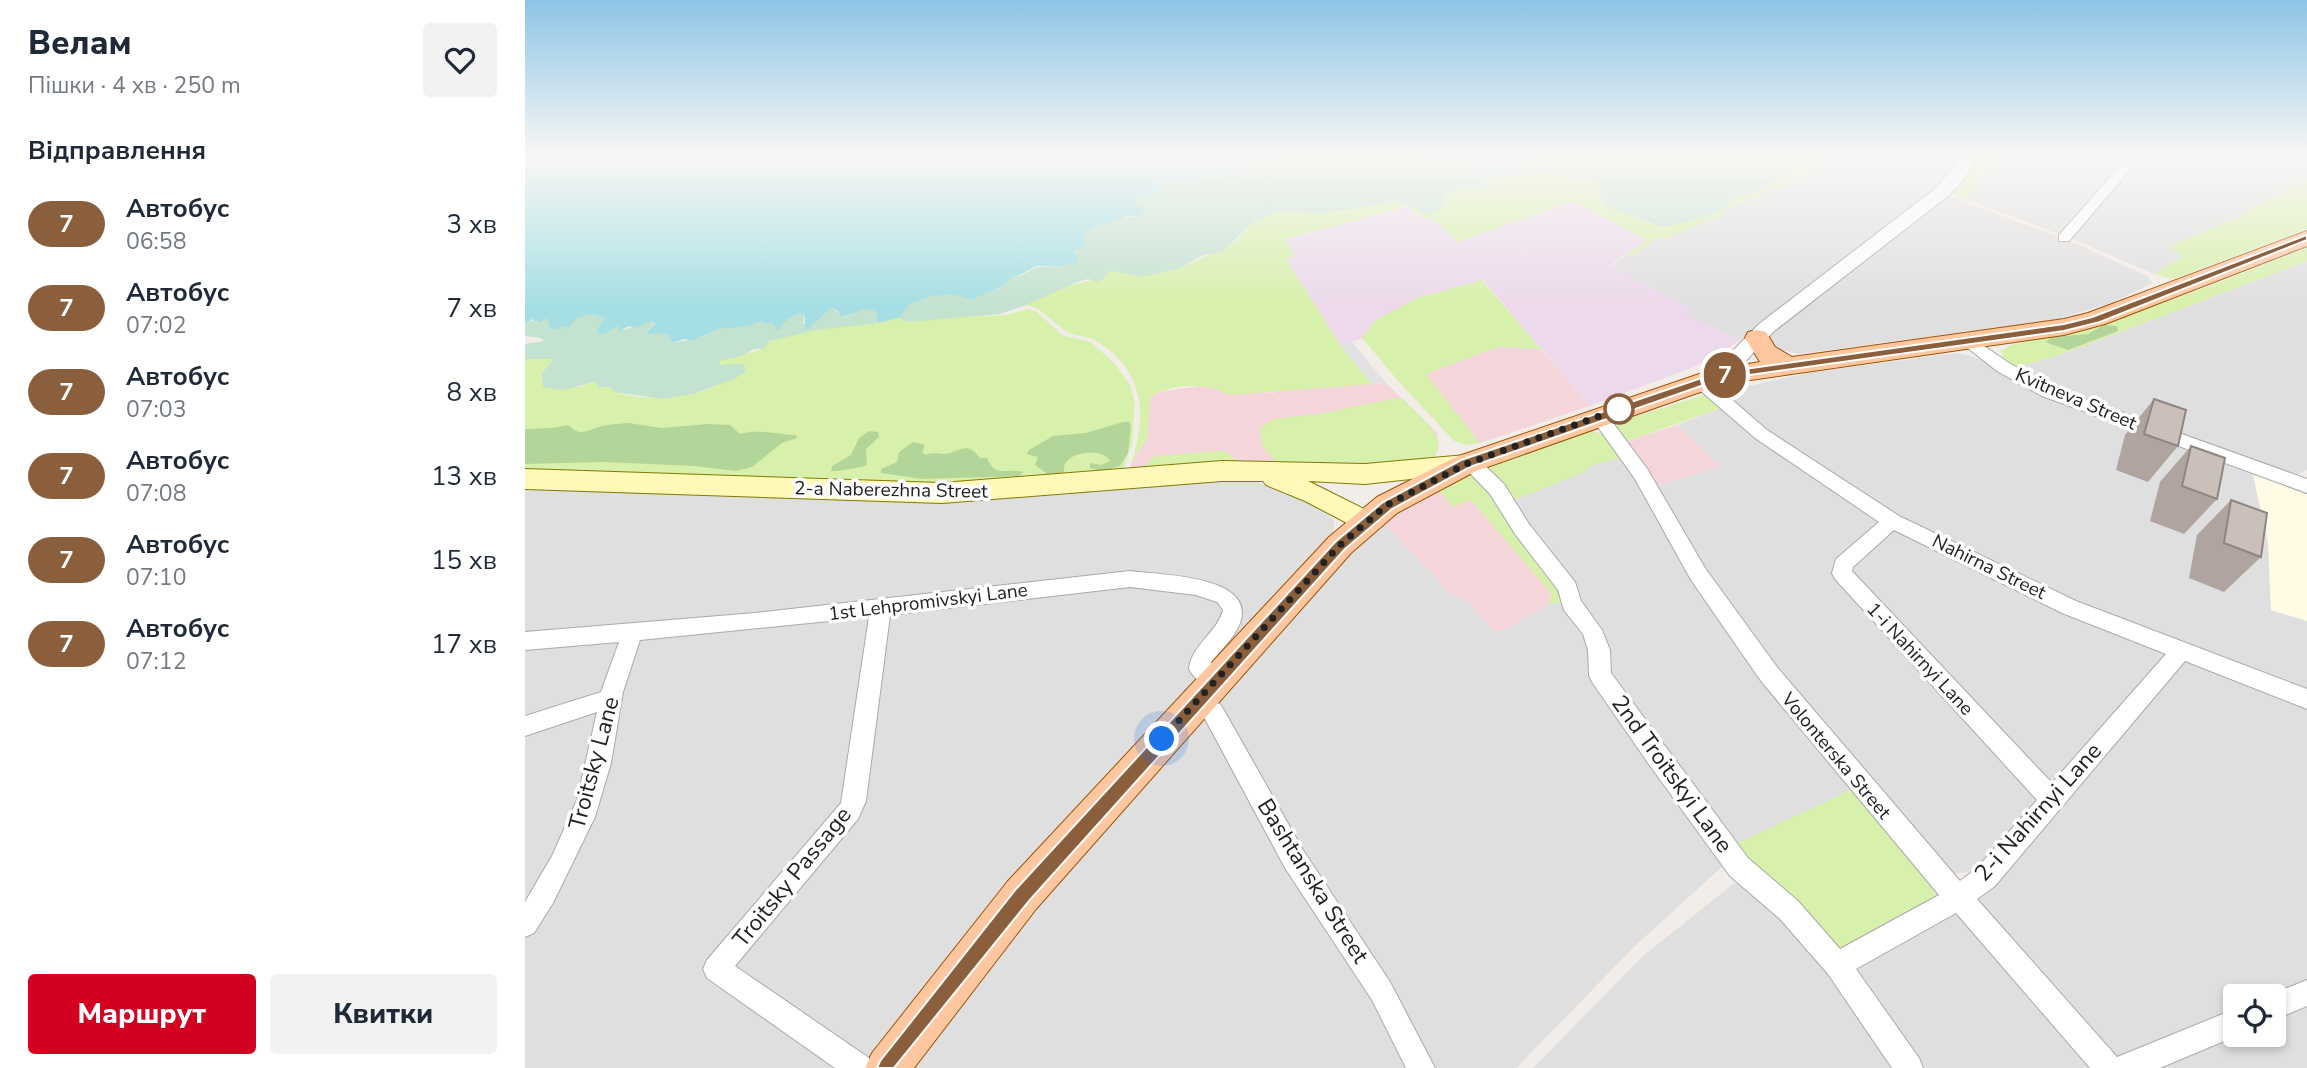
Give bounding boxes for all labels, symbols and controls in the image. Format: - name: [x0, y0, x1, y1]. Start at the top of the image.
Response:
- text: Велам: [28, 21, 132, 66]
- button: heart: [423, 23, 497, 97]
- text: Пішки · 4 хв · 250 m: [28, 70, 241, 101]
- text: Відправлення: [28, 133, 206, 168]
- text: Автобус: [126, 191, 229, 226]
- text: 3 хв: [447, 207, 497, 242]
- text: 7: [59, 208, 74, 240]
- text: 06:58: [126, 226, 186, 257]
- text: Автобус: [126, 275, 229, 310]
- text: 7 хв: [447, 291, 497, 326]
- text: 7: [59, 292, 74, 324]
- text: 07:02: [126, 310, 186, 341]
- line badge: 7: [1702, 352, 1748, 398]
- text: Автобус: [126, 359, 229, 394]
- text: 7: [1718, 359, 1732, 391]
- street label: Kvitneva Street: [2011, 362, 2141, 436]
- text: 8 хв: [447, 375, 497, 410]
- text: 7: [59, 376, 74, 408]
- text: 07:03: [126, 394, 186, 425]
- unlabelled marker: [1604, 394, 1634, 424]
- text: Автобус: [126, 443, 229, 478]
- text: 13 хв: [431, 459, 497, 494]
- text: 7: [59, 460, 74, 492]
- street label: 2-a Naberezhna Street: [794, 475, 988, 505]
- text: 07:08: [126, 478, 186, 509]
- text: Автобус: [126, 527, 229, 562]
- street label: Nahirna Street: [1928, 528, 2051, 606]
- text: 15 хв: [431, 543, 497, 578]
- text: 7: [59, 544, 74, 576]
- text: 07:10: [126, 562, 186, 593]
- street label: 1st Lehpromivskyi Lane: [827, 577, 1029, 627]
- street label: 1-i Nahirnyi Lane: [1861, 597, 1979, 721]
- text: Автобус: [126, 611, 229, 646]
- text: 17 хв: [431, 627, 497, 662]
- text: 7: [59, 628, 74, 660]
- text: 07:12: [126, 646, 186, 677]
- street label: Volonterska Street: [1775, 686, 1897, 825]
- street label: 2nd Troitskyi Lane: [1604, 689, 1740, 859]
- street label: Troitsky Lane: [561, 693, 627, 833]
- your location: [1144, 721, 1179, 756]
- street label: 2-i Nahirnyi Lane: [1967, 736, 2109, 888]
- street label: Bashtanska Street: [1250, 793, 1377, 970]
- street label: Troitsky Passage: [726, 800, 858, 954]
- button: Маршрут: [28, 974, 256, 1054]
- button: Квитки: [270, 974, 497, 1054]
- map controls: [2223, 984, 2286, 1047]
- button: locate: [2223, 984, 2286, 1047]

